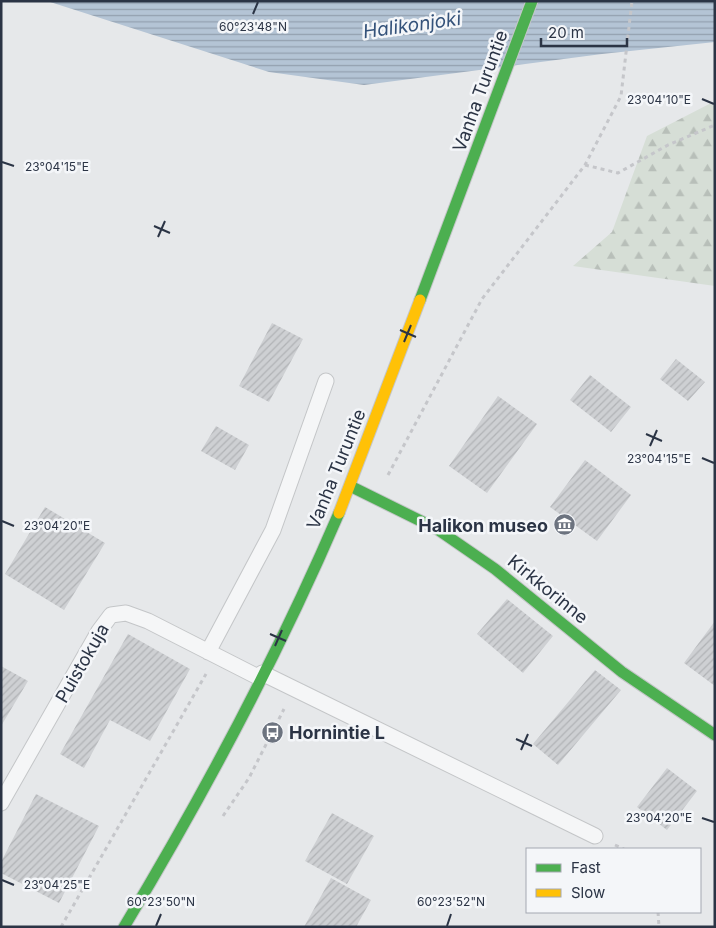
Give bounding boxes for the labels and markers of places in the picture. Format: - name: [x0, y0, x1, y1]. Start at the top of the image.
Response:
- museum icon: Halikon museo: [552, 513, 576, 537]
- place label: Halikon museo: [418, 515, 548, 536]
- bus stop icon: Hornintie L: [261, 720, 285, 744]
- place label: Hornintie L: [289, 722, 385, 743]

